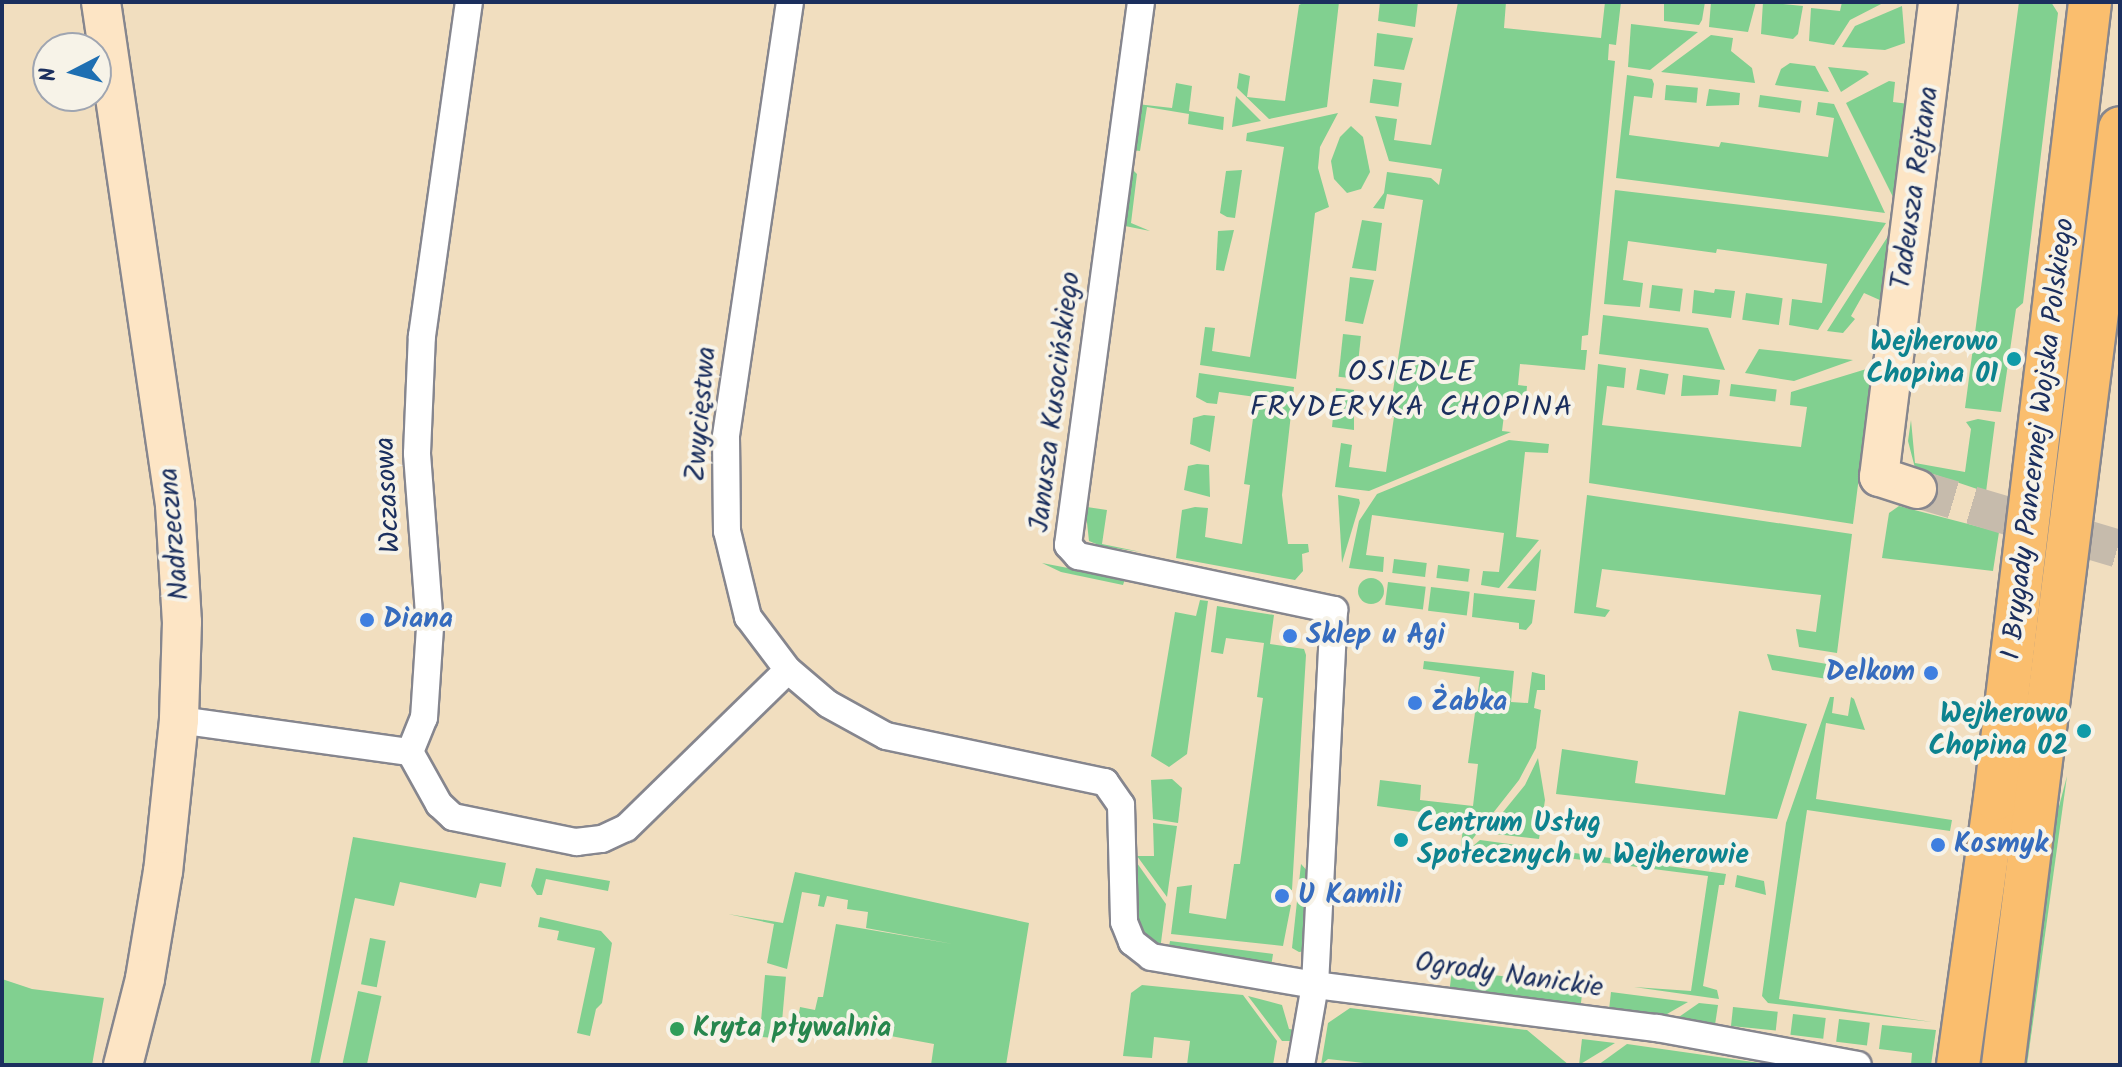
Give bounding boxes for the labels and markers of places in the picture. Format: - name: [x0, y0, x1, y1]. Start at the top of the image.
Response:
- place label: Wejherowo Chopina 01: [1866, 326, 1998, 392]
- marker: Wejherowo Chopina 01: [2005, 350, 2023, 368]
- place label: Diana: [383, 603, 453, 637]
- marker: Diana: [358, 611, 376, 629]
- place label: Sklep u Agi: [1306, 619, 1445, 653]
- marker: Sklep u Agi: [1281, 627, 1299, 645]
- place label: Delkom: [1826, 656, 1915, 690]
- marker: Delkom: [1922, 664, 1940, 682]
- place label: Żabka: [1431, 686, 1507, 720]
- marker: Żabka: [1406, 694, 1424, 712]
- place label: Wejherowo Chopina 02: [1929, 698, 2068, 764]
- marker: Wejherowo Chopina 02: [2075, 722, 2093, 740]
- place label: Centrum Usług Społecznych w Wejherowie: [1417, 807, 1749, 873]
- place label: Kosmyk: [1954, 828, 2048, 862]
- marker: Centrum Usług Społecznych w Wejherowie: [1392, 831, 1410, 849]
- marker: Kosmyk: [1929, 836, 1947, 854]
- place label: U Kamili: [1298, 879, 1402, 913]
- marker: U Kamili: [1273, 887, 1291, 905]
- place label: Kryta pływalnia: [693, 1012, 891, 1046]
- marker: Kryta pływalnia: [668, 1020, 686, 1038]

